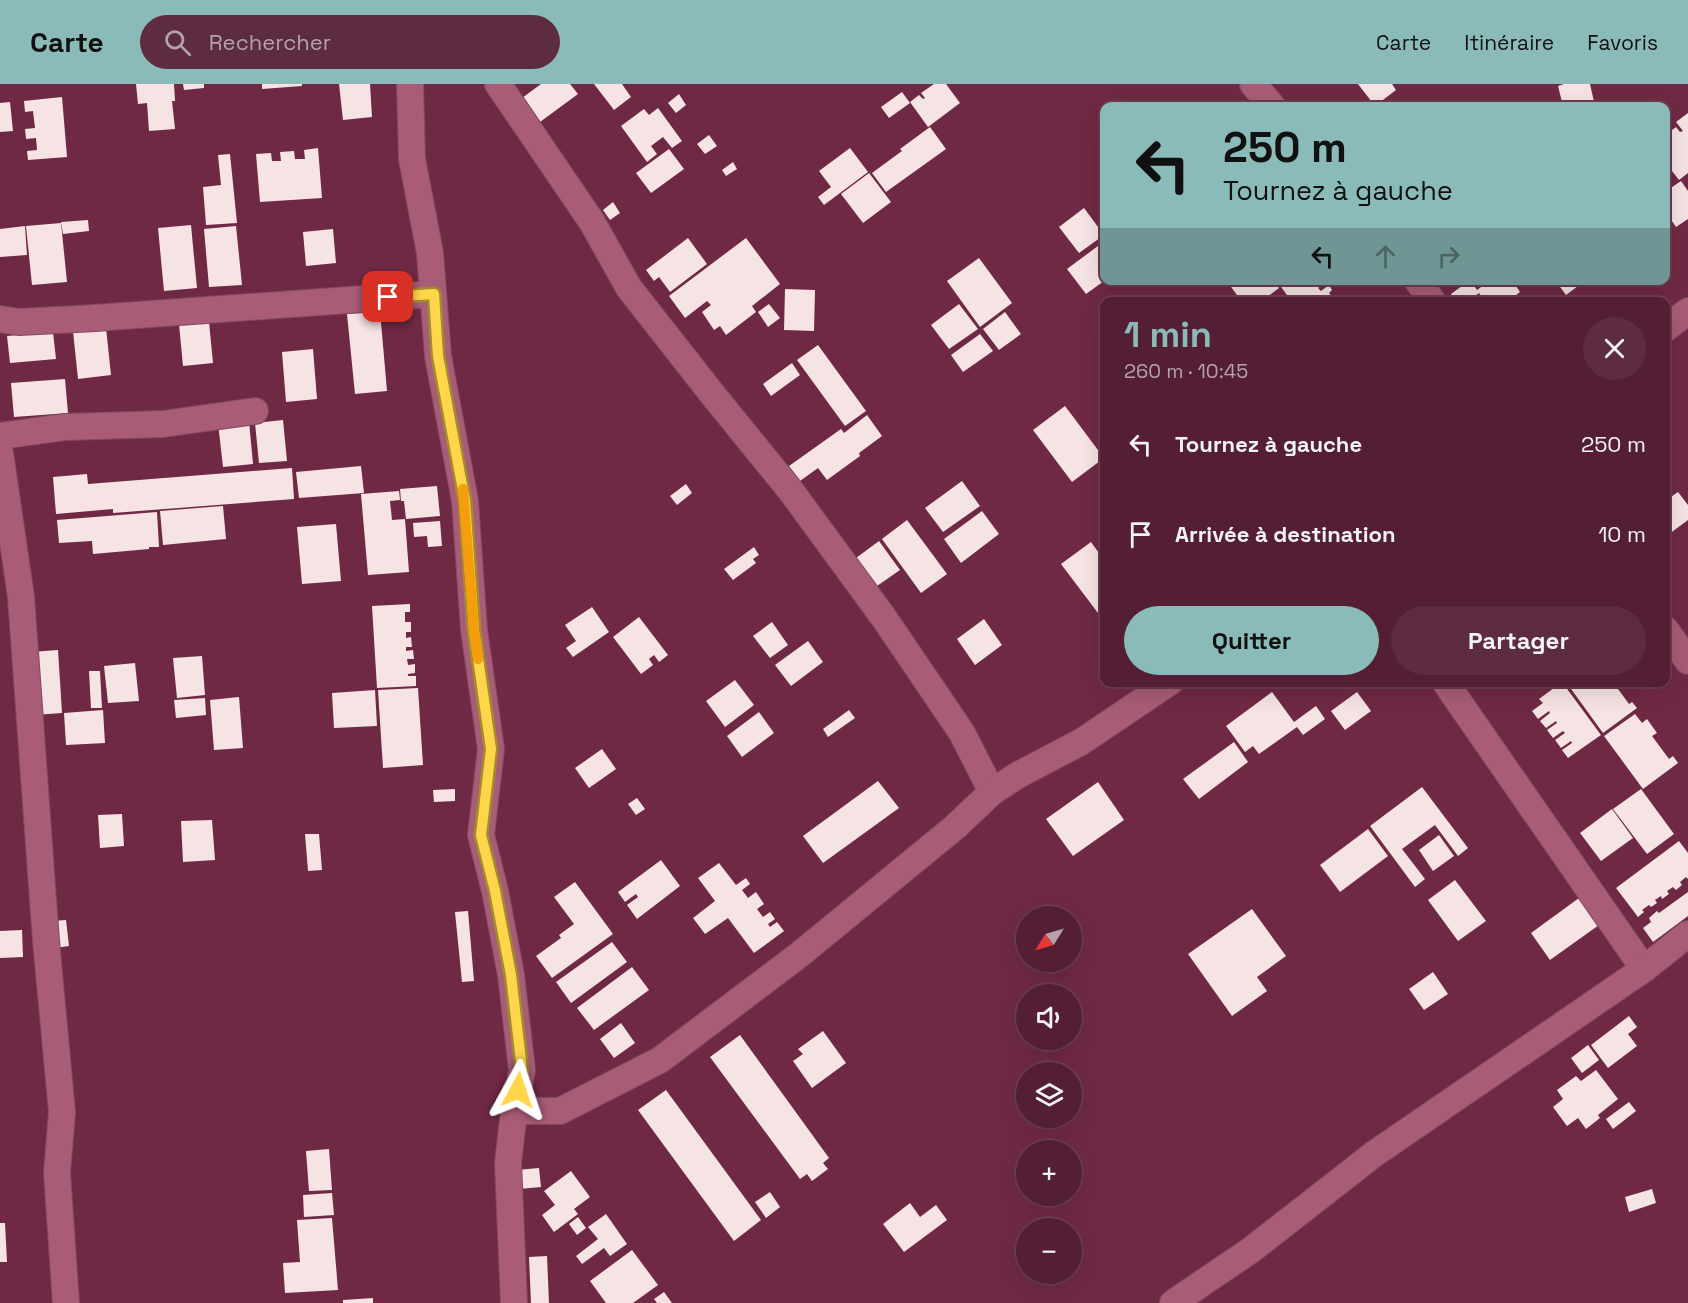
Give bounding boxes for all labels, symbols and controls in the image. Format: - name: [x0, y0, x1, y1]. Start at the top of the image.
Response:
- search box: [140, 15, 560, 69]
- text: Carte: [30, 24, 104, 60]
- icon: search: [161, 26, 194, 59]
- text: Rechercher: [209, 28, 331, 56]
- text: Carte: [1376, 29, 1431, 56]
- text: Itinéraire: [1464, 29, 1554, 56]
- text: Favoris: [1587, 29, 1658, 56]
- text: 250 m: [1223, 121, 1347, 174]
- icon: left: [1124, 126, 1202, 204]
- text: Tournez à gauche: [1223, 173, 1453, 208]
- icon: left: [1306, 240, 1339, 273]
- icon: ahead: [1369, 240, 1402, 273]
- icon: right: [1432, 240, 1465, 273]
- pin: [362, 271, 413, 322]
- icon: arrive: [371, 280, 404, 313]
- text: 1 min: [1124, 312, 1212, 358]
- button: close: [1583, 317, 1646, 380]
- text: 260 m · 10:45: [1124, 358, 1248, 384]
- icon: left: [1124, 428, 1157, 461]
- text: Tournez à gauche: [1175, 430, 1362, 458]
- text: 250 m: [1581, 430, 1646, 458]
- icon: arrive: [1124, 518, 1157, 551]
- text: Arrivée à destination: [1175, 520, 1396, 548]
- text: 10 m: [1598, 520, 1646, 548]
- button: Quitter: [1124, 606, 1379, 675]
- button: Partager: [1391, 606, 1646, 675]
- north arrow: [1016, 906, 1082, 972]
- map controls: [1016, 906, 1082, 1284]
- button: sound: [1016, 984, 1082, 1050]
- position arrow: [486, 1058, 550, 1122]
- button: layers: [1016, 1062, 1082, 1128]
- button: +: [1016, 1140, 1082, 1206]
- button: −: [1016, 1218, 1082, 1284]

